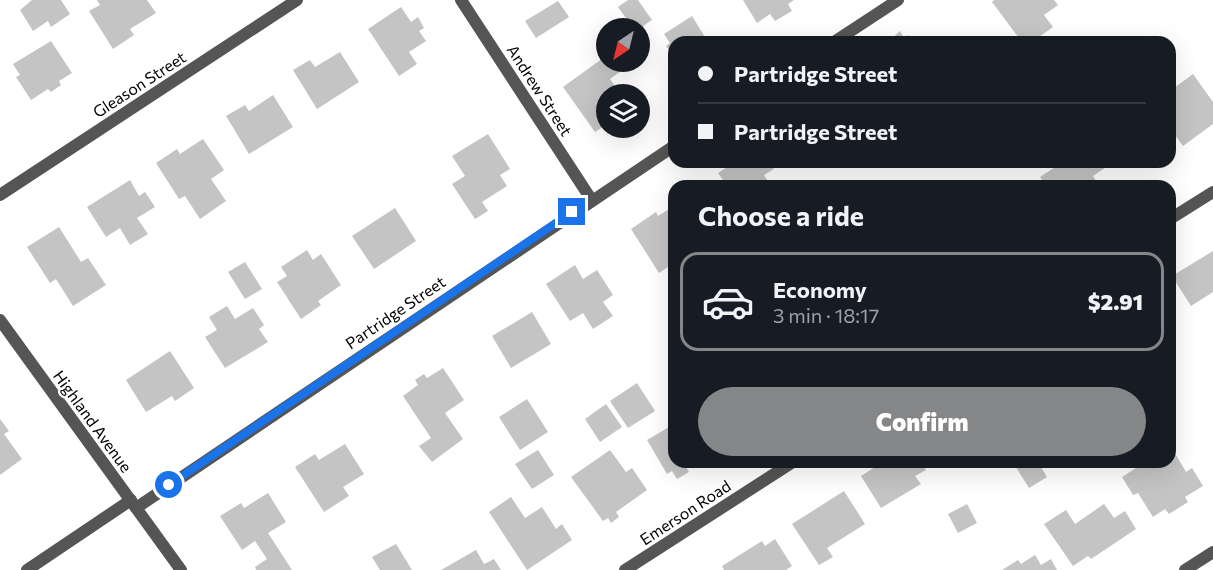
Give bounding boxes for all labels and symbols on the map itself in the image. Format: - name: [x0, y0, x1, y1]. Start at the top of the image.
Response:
- north arrow: [596, 18, 650, 72]
- street label: Andrew Street: [503, 41, 577, 140]
- street label: Gleason Street: [89, 47, 189, 121]
- route end: [558, 198, 585, 225]
- street label: Partridge Street: [341, 271, 449, 352]
- street label: Highland Avenue: [50, 366, 136, 476]
- route start: [155, 471, 182, 498]
- street label: Emerson Road: [636, 476, 734, 548]

